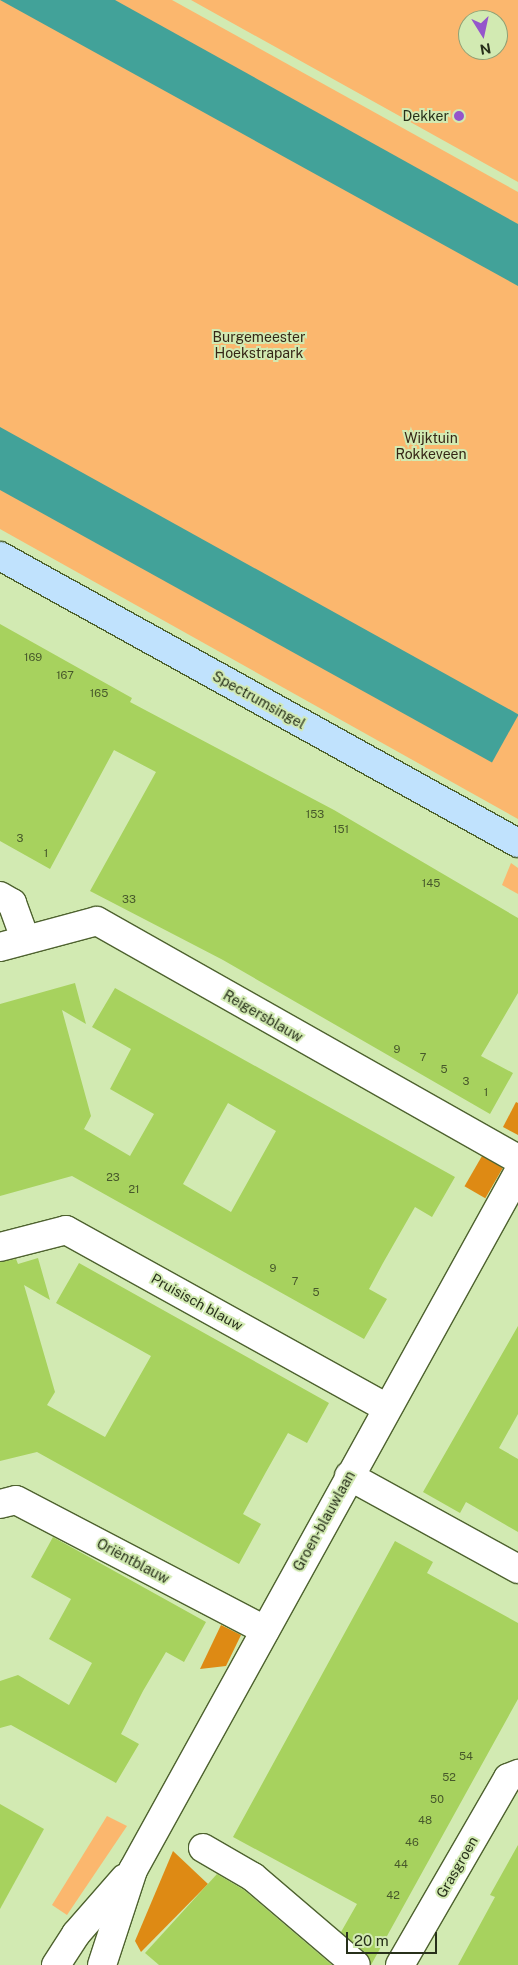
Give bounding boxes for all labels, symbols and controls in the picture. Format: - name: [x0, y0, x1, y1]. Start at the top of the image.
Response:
- north arrow: [458, 10, 508, 60]
- text: N: [479, 40, 492, 58]
- place label: Dekker: [403, 108, 449, 124]
- marker: Dekker: [453, 110, 465, 122]
- park label: Burgemeester Hoekstrapark: [213, 329, 305, 362]
- park label: Wijktuin Rokkeveen: [395, 430, 467, 462]
- house number: 169: [24, 650, 42, 664]
- house number: 167: [56, 668, 74, 682]
- street label: Spectrumsingel: [210, 668, 308, 732]
- house number: 165: [90, 686, 108, 700]
- house number: 153: [306, 807, 324, 821]
- house number: 151: [333, 822, 349, 836]
- house number: 3: [17, 831, 23, 845]
- house number: 1: [44, 846, 48, 860]
- house number: 145: [422, 876, 440, 890]
- house number: 33: [122, 892, 136, 906]
- street label: Reigersblauw: [220, 987, 306, 1045]
- house number: 9: [394, 1042, 400, 1056]
- house number: 7: [420, 1050, 426, 1064]
- house number: 5: [440, 1062, 448, 1076]
- house number: 3: [463, 1074, 469, 1088]
- house number: 1: [484, 1085, 488, 1099]
- house number: 23: [106, 1170, 120, 1184]
- house number: 21: [128, 1182, 140, 1196]
- house number: 9: [270, 1261, 276, 1275]
- street label: Pruisisch blauw: [148, 1270, 246, 1334]
- house number: 7: [292, 1274, 298, 1288]
- house number: 5: [312, 1285, 320, 1299]
- street label: Groen-blauwlaan: [290, 1468, 358, 1574]
- street label: Oriëntblauw: [94, 1535, 172, 1587]
- house number: 54: [459, 1749, 473, 1763]
- house number: 52: [442, 1770, 456, 1784]
- house number: 50: [430, 1792, 444, 1806]
- house number: 48: [418, 1813, 432, 1827]
- street label: Grasgroen: [433, 1833, 481, 1901]
- house number: 46: [405, 1835, 419, 1849]
- house number: 44: [394, 1857, 408, 1871]
- house number: 42: [386, 1888, 400, 1902]
- scale bar: [348, 1922, 439, 1954]
- text: 20 m: [354, 1932, 389, 1949]

